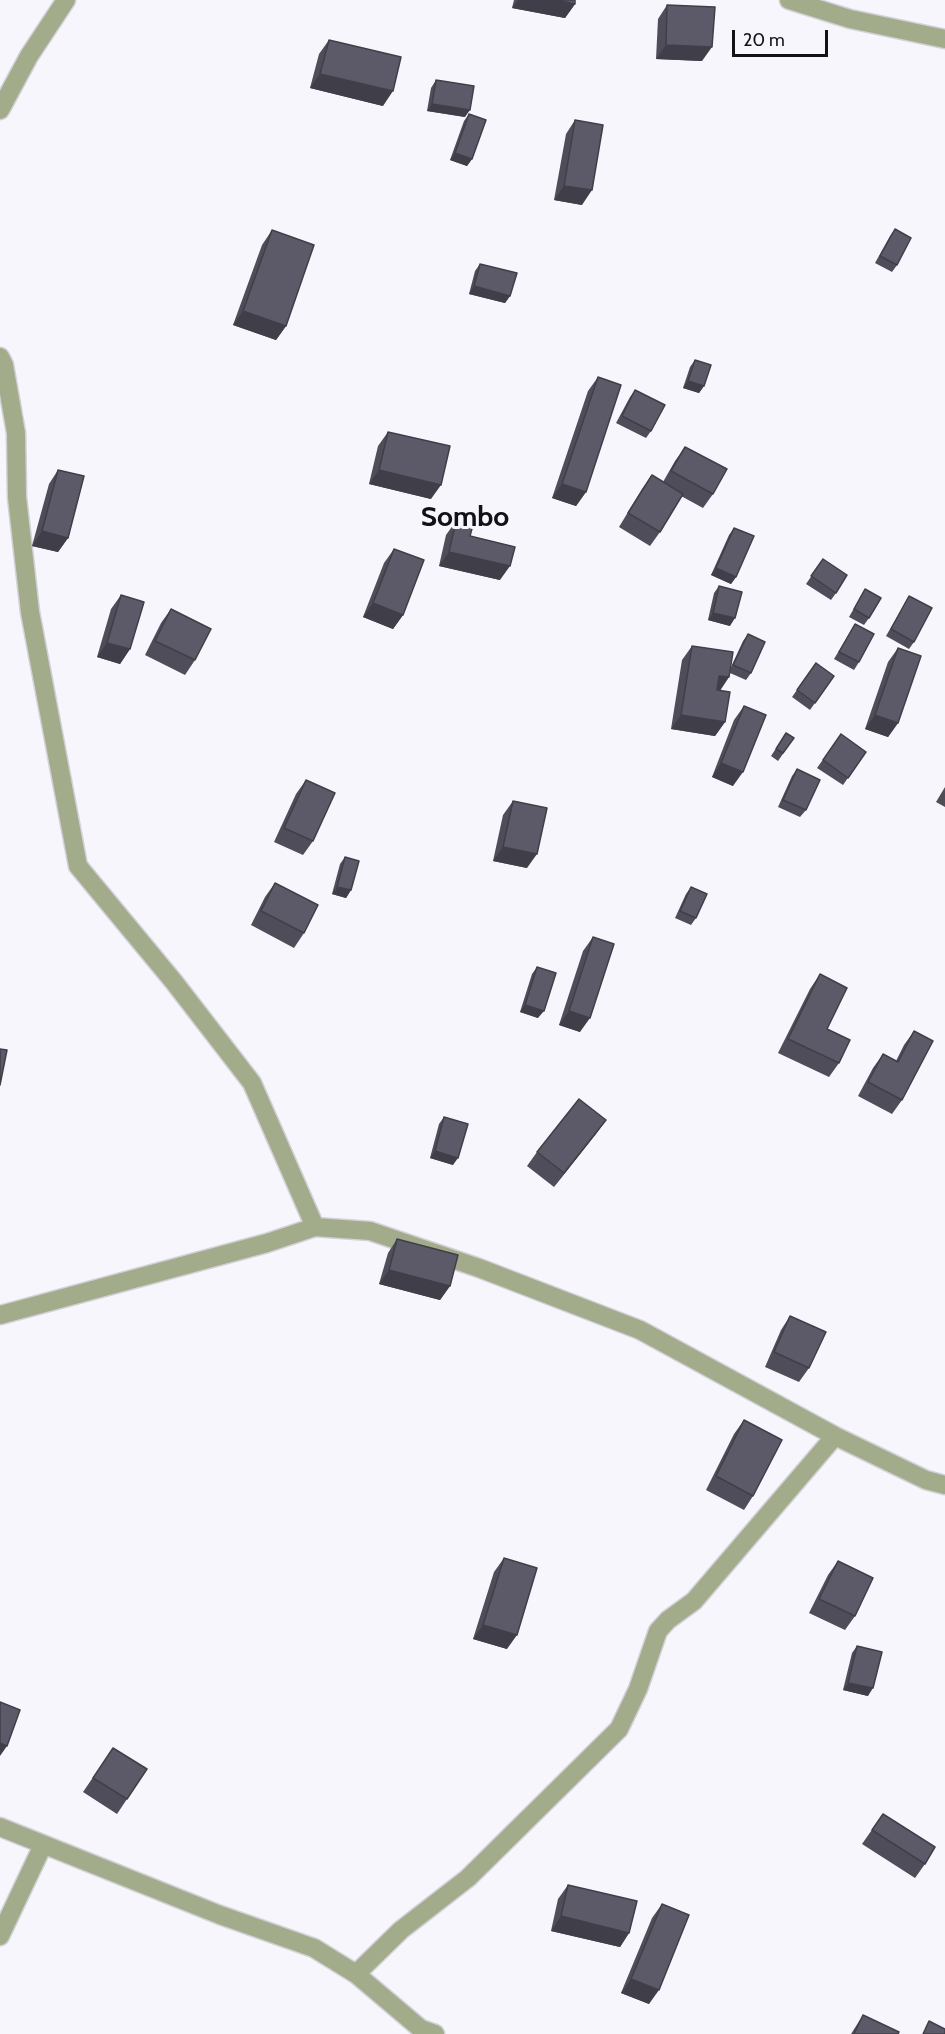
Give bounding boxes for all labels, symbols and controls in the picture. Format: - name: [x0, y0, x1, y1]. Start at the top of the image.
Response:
- scale bar: [735, 18, 831, 56]
- text: 20 m: [743, 29, 785, 51]
- district label: Sombo: [421, 501, 509, 535]

